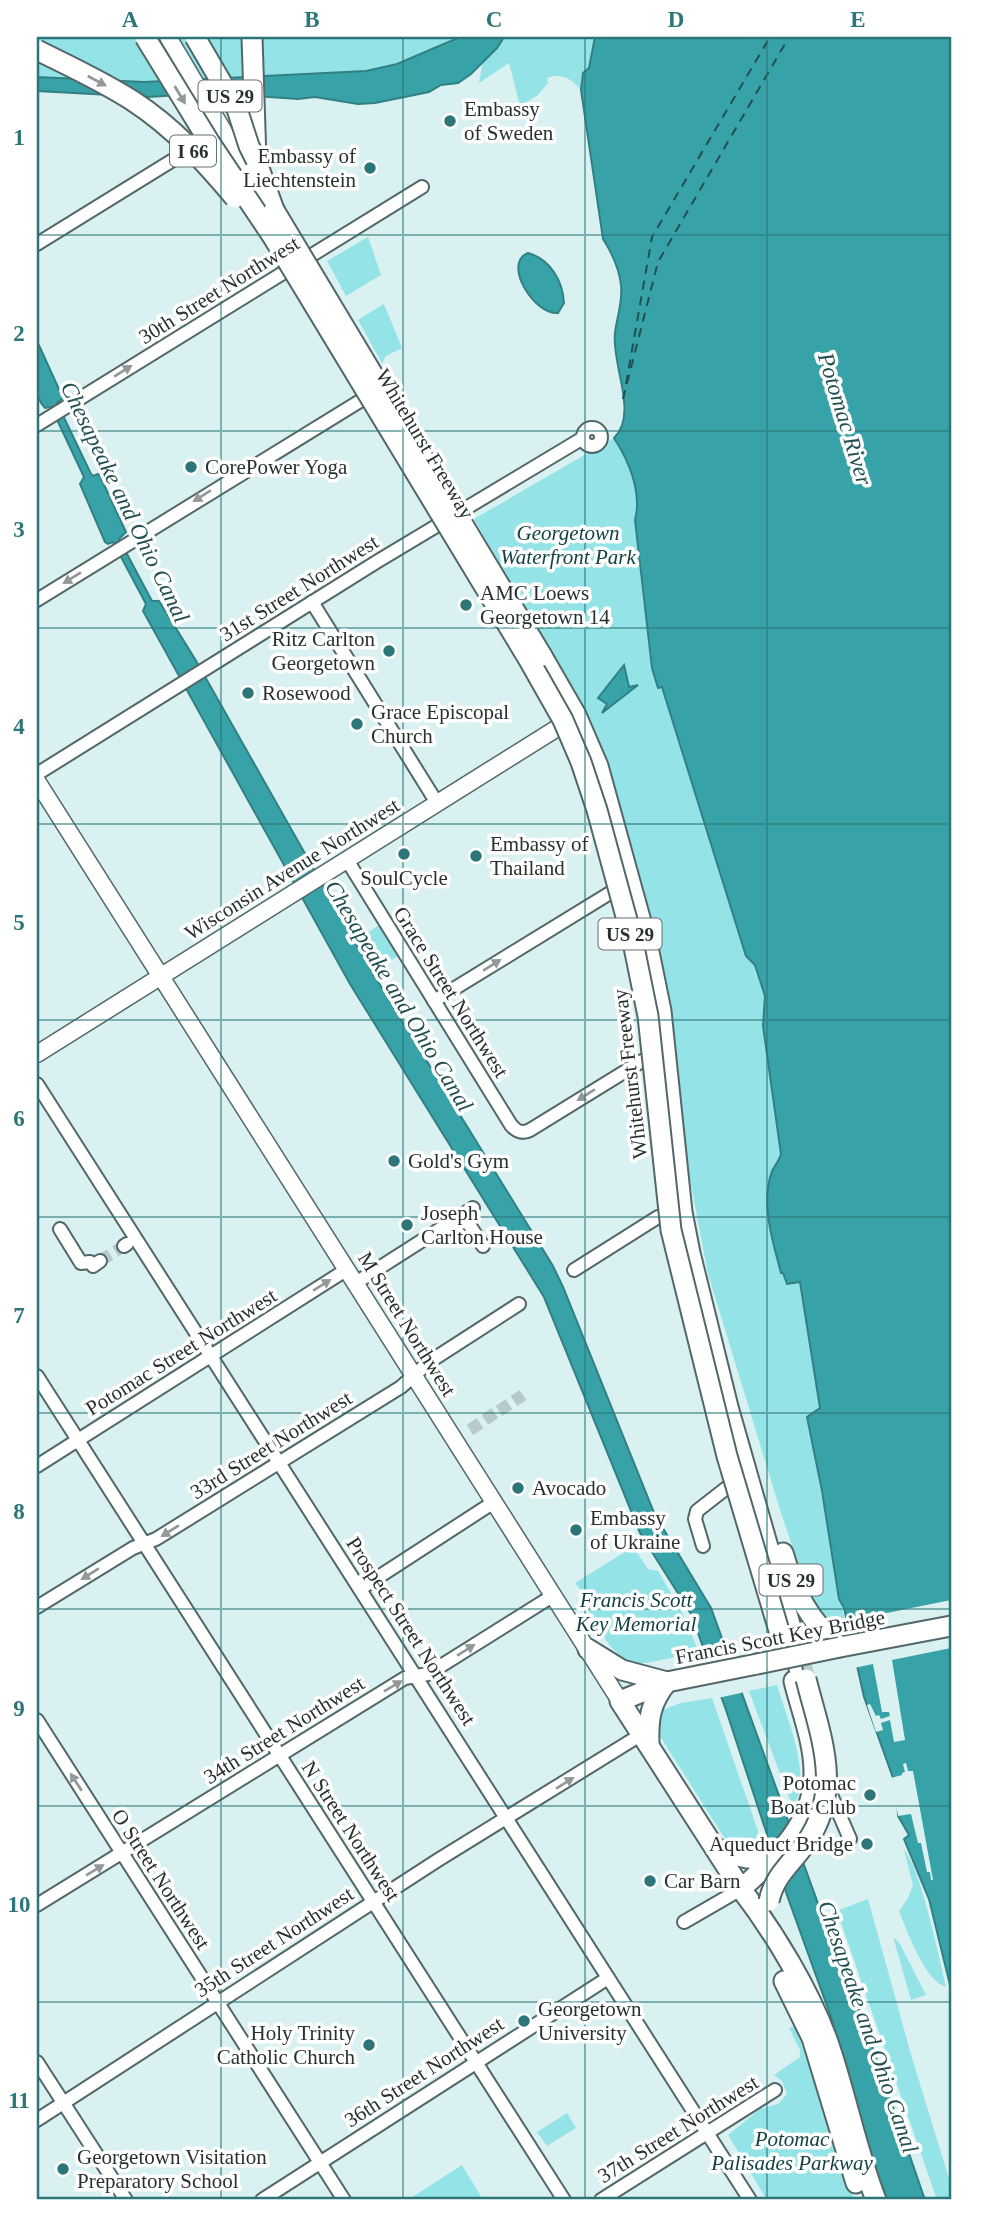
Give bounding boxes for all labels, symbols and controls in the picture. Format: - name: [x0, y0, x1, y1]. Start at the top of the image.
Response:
- text: A: [122, 7, 139, 32]
- text: B: [304, 7, 320, 32]
- text: C: [486, 7, 502, 32]
- text: D: [668, 7, 684, 32]
- text: E: [850, 7, 866, 32]
- one-way arrow: [88, 75, 107, 87]
- road number: US 29: [198, 80, 262, 111]
- one-way arrow: [174, 86, 186, 105]
- place label: Embassy of Sweden: [464, 97, 554, 145]
- marker: Embassy of Sweden: [442, 113, 458, 129]
- text: 1: [13, 125, 25, 150]
- road number: I 66: [170, 136, 216, 167]
- place label: Embassy of Liechtenstein: [243, 144, 356, 192]
- marker: Embassy of Liechtenstein: [362, 160, 378, 176]
- street label: 30th Street Northwest: [134, 231, 304, 349]
- text: 2: [13, 321, 25, 346]
- water label: Potomac River: [813, 349, 877, 489]
- one-way arrow: [113, 365, 133, 378]
- street label: Whitehurst Freeway: [371, 365, 480, 524]
- water label: Chesapeake and Ohio Canal: [56, 377, 194, 627]
- place label: CorePower Yoga: [205, 455, 348, 479]
- marker: CorePower Yoga: [183, 459, 199, 475]
- one-way arrow: [193, 490, 212, 503]
- text: 3: [13, 517, 25, 542]
- park label: Georgetown Waterfront Park: [500, 521, 636, 569]
- street label: 31st Street Northwest: [215, 530, 383, 646]
- one-way arrow: [62, 571, 81, 584]
- place label: AMC Loews Georgetown 14: [480, 581, 610, 629]
- marker: AMC Loews Georgetown 14: [458, 597, 474, 613]
- place label: Ritz Carlton Georgetown: [272, 627, 375, 675]
- marker: Ritz Carlton Georgetown: [381, 643, 397, 659]
- place label: Rosewood: [262, 681, 351, 705]
- marker: Rosewood: [240, 685, 256, 701]
- place label: Grace Episcopal Church: [371, 700, 509, 748]
- text: 4: [13, 714, 25, 739]
- marker: Grace Episcopal Church: [349, 716, 365, 732]
- street label: Wisconsin Avenue Northwest: [180, 793, 404, 945]
- place label: Embassy of Thailand: [490, 832, 589, 880]
- marker: SoulCycle: [396, 846, 412, 862]
- marker: Embassy of Thailand: [468, 848, 484, 864]
- place label: SoulCycle: [360, 866, 448, 890]
- water label: Chesapeake and Ohio Canal: [320, 876, 478, 1116]
- street label: Grace Street Northwest: [389, 902, 513, 1082]
- text: 5: [13, 910, 25, 935]
- road number: US 29: [598, 918, 662, 950]
- one-way arrow: [483, 959, 502, 972]
- street label: Whitehurst Freeway: [608, 987, 652, 1160]
- one-way arrow: [576, 1089, 596, 1102]
- text: 6: [13, 1106, 25, 1131]
- place label: Gold's Gym: [408, 1149, 509, 1173]
- marker: Gold's Gym: [386, 1153, 402, 1169]
- place label: Joseph Carlton House: [421, 1201, 543, 1249]
- marker: Joseph Carlton House: [399, 1217, 415, 1233]
- street label: M Street Northwest: [353, 1247, 461, 1401]
- one-way arrow: [312, 1279, 331, 1292]
- street label: Potomac Street Northwest: [81, 1283, 281, 1421]
- text: 7: [13, 1303, 25, 1328]
- street label: 33rd Street Northwest: [186, 1386, 356, 1504]
- place label: Avocado: [532, 1476, 606, 1500]
- marker: Avocado: [510, 1480, 526, 1496]
- text: 8: [13, 1499, 25, 1524]
- place label: Embassy of Ukraine: [590, 1506, 680, 1554]
- marker: Embassy of Ukraine: [568, 1522, 584, 1538]
- one-way arrow: [160, 1524, 179, 1537]
- street label: Prospect Street Northwest: [341, 1533, 481, 1730]
- road number: US 29: [760, 1564, 822, 1596]
- one-way arrow: [80, 1568, 100, 1581]
- park label: Francis Scott Key Memorial: [575, 1588, 697, 1636]
- street label: Francis Scott Key Bridge: [673, 1605, 887, 1669]
- one-way arrow: [456, 1644, 475, 1657]
- street label: 34th Street Northwest: [199, 1671, 369, 1789]
- one-way arrow: [383, 1679, 402, 1692]
- text: 9: [13, 1696, 25, 1721]
- street label: N Street Northwest: [297, 1756, 405, 1906]
- place label: Potomac Boat Club: [770, 1771, 856, 1819]
- one-way arrow: [70, 1773, 83, 1792]
- one-way arrow: [555, 1776, 574, 1789]
- marker: Potomac Boat Club: [862, 1787, 878, 1803]
- street label: O Street Northwest: [107, 1804, 215, 1954]
- place label: Aqueduct Bridge: [709, 1832, 853, 1856]
- marker: Aqueduct Bridge: [859, 1836, 875, 1852]
- one-way arrow: [86, 1863, 105, 1876]
- place label: Car Barn: [664, 1869, 741, 1893]
- marker: Car Barn: [642, 1873, 658, 1889]
- street label: 35th Street Northwest: [190, 1882, 358, 2002]
- text: 10: [8, 1892, 31, 1917]
- water label: Chesapeake and Ohio Canal: [813, 1898, 923, 2156]
- place label: Georgetown University: [538, 1997, 642, 2045]
- street label: 36th Street Northwest: [340, 2012, 508, 2132]
- marker: Georgetown University: [516, 2013, 532, 2029]
- place label: Holy Trinity Catholic Church: [217, 2021, 355, 2069]
- marker: Holy Trinity Catholic Church: [361, 2037, 377, 2053]
- street label: 37th Street Northwest: [593, 2070, 763, 2188]
- text: 11: [8, 2088, 30, 2113]
- park label: Potomac Palisades Parkway: [710, 2127, 873, 2175]
- place label: Georgetown Visitation Preparatory School: [77, 2145, 267, 2193]
- marker: Georgetown Visitation Preparatory School: [55, 2161, 71, 2177]

